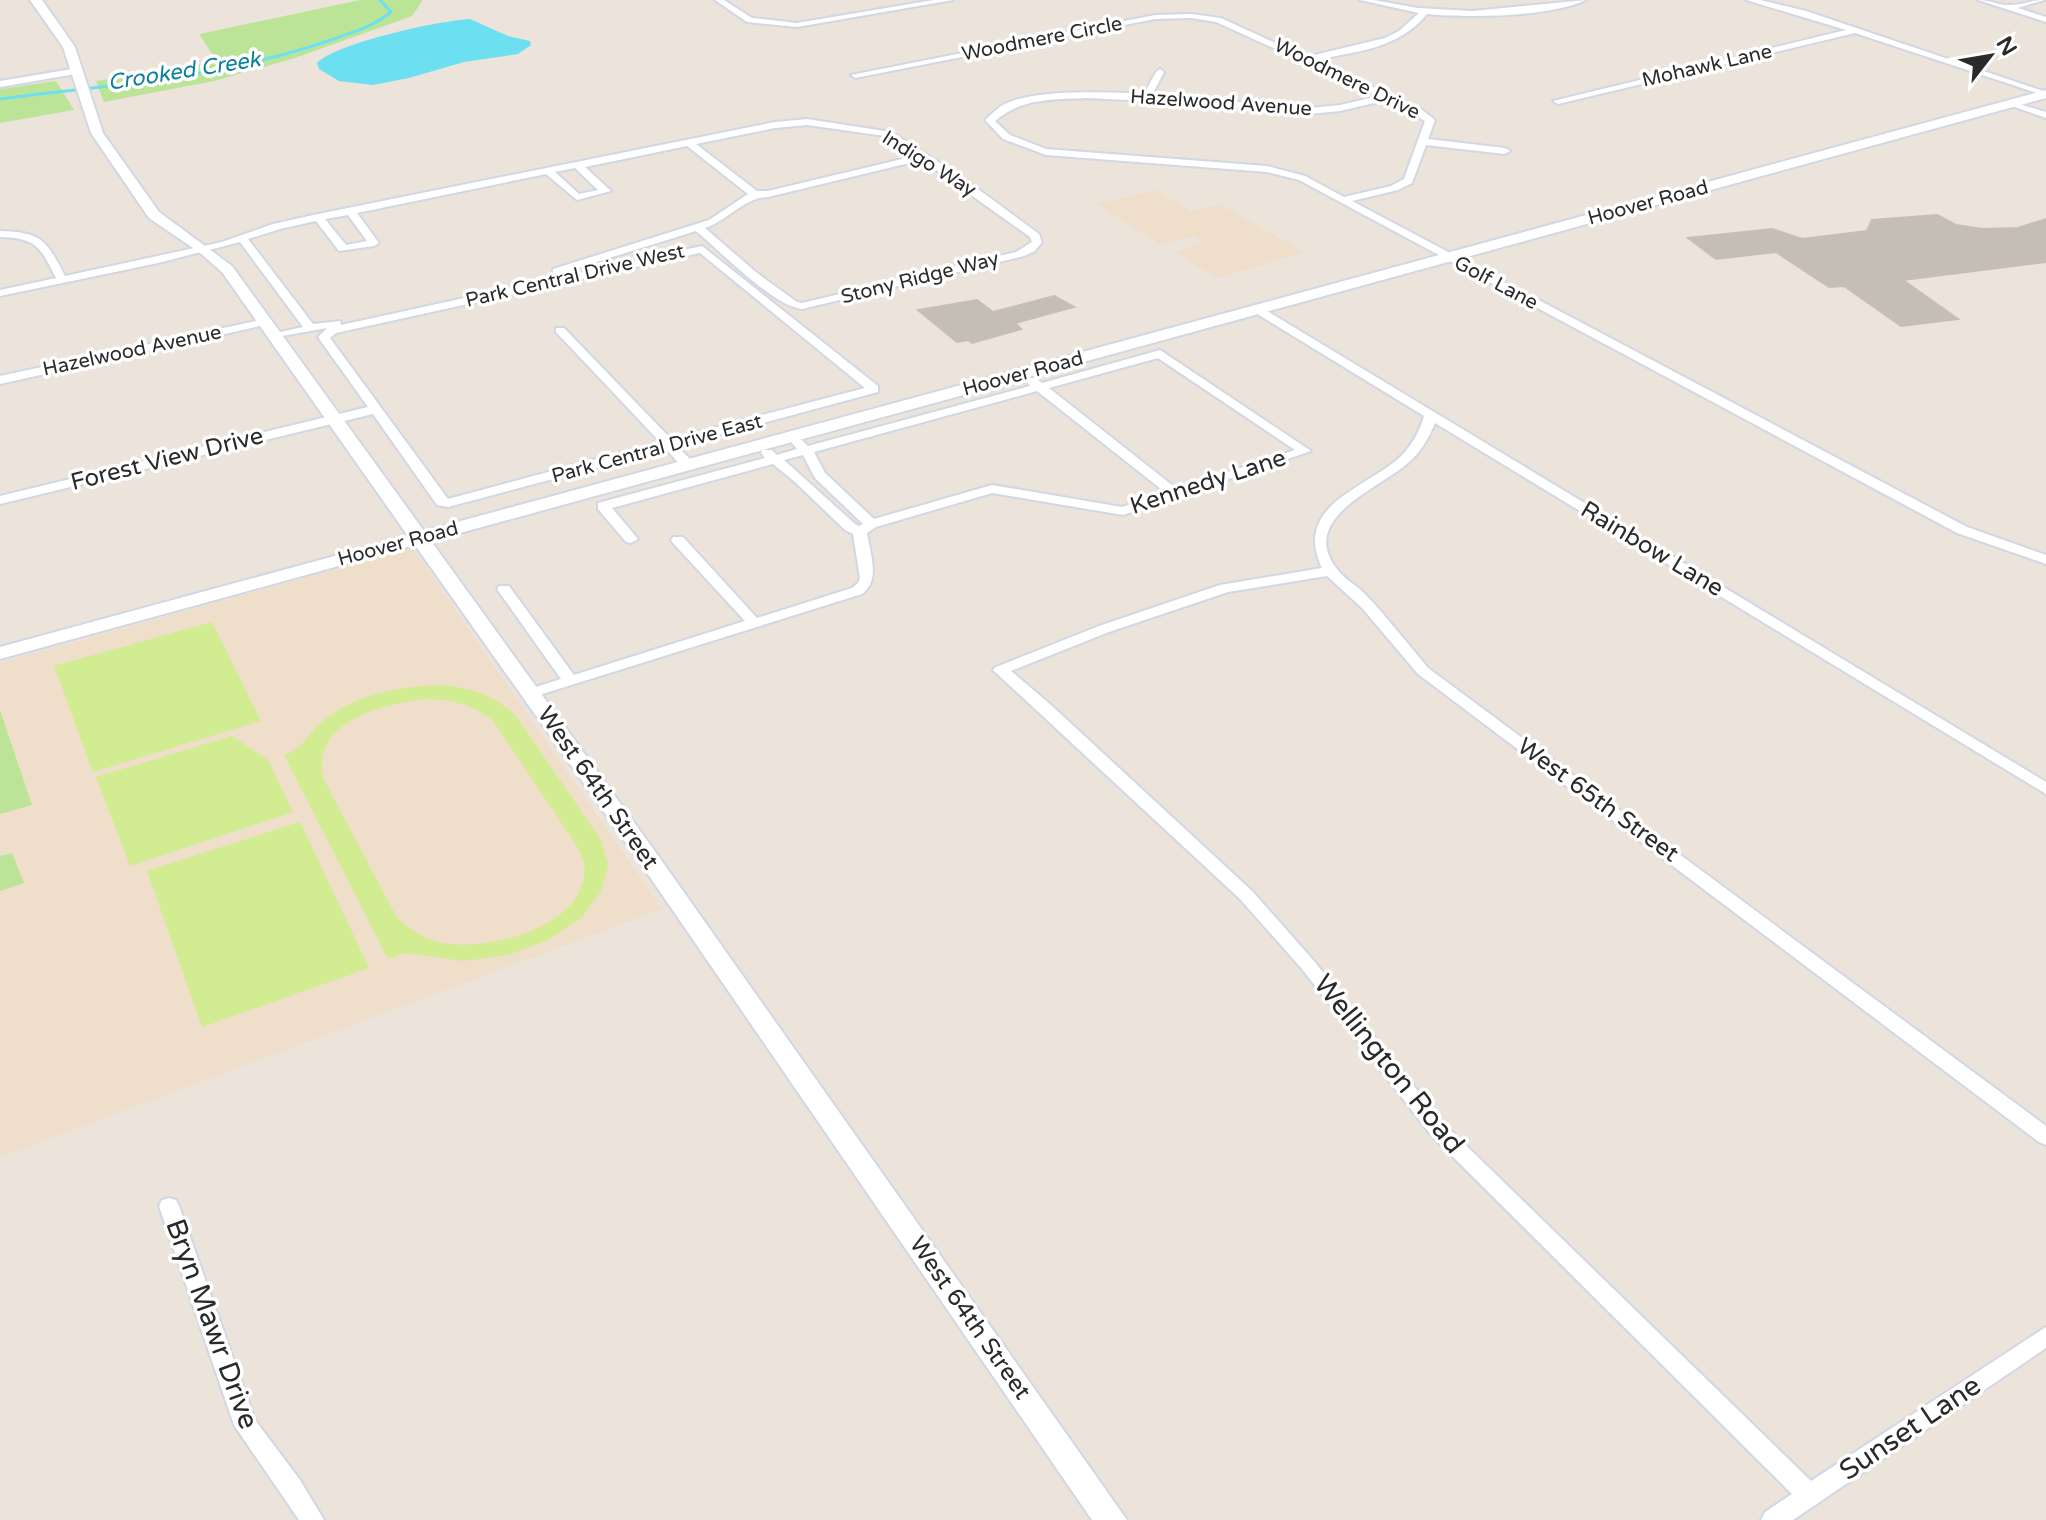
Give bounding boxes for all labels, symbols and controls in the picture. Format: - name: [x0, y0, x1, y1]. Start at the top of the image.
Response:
- street label: Woodmere Circle: [960, 12, 1124, 66]
- north arrow: [1950, 16, 2030, 96]
- text: N: [1991, 32, 2022, 60]
- street label: Woodmere Drive: [1270, 33, 1424, 125]
- street label: Mohawk Lane: [1640, 39, 1774, 93]
- water label: Crooked Creek: [106, 46, 264, 96]
- street label: Hazelwood Avenue: [1129, 85, 1313, 121]
- street label: Indigo Way: [877, 126, 981, 203]
- street label: Hoover Road: [1585, 175, 1711, 231]
- street label: Park Central Drive West: [463, 239, 687, 313]
- street label: Stony Ridge Way: [839, 247, 1002, 309]
- street label: Golf Lane: [1450, 251, 1542, 315]
- street label: Hazelwood Avenue: [40, 320, 224, 382]
- street label: Hoover Road: [960, 346, 1086, 402]
- street label: Park Central Drive East: [549, 409, 765, 489]
- street label: Forest View Drive: [68, 421, 266, 497]
- street label: Kennedy Lane: [1126, 443, 1290, 521]
- street label: Rainbow Lane: [1575, 495, 1729, 603]
- street label: Hoover Road: [335, 516, 461, 572]
- street label: West 64th Street: [531, 701, 665, 875]
- street label: West 65th Street: [1512, 732, 1684, 868]
- street label: Wellington Road: [1306, 968, 1472, 1160]
- street label: Bryn Mawr Drive: [158, 1214, 266, 1434]
- street label: West 64th Street: [903, 1231, 1037, 1405]
- street label: Sunset Lane: [1833, 1368, 1987, 1488]

